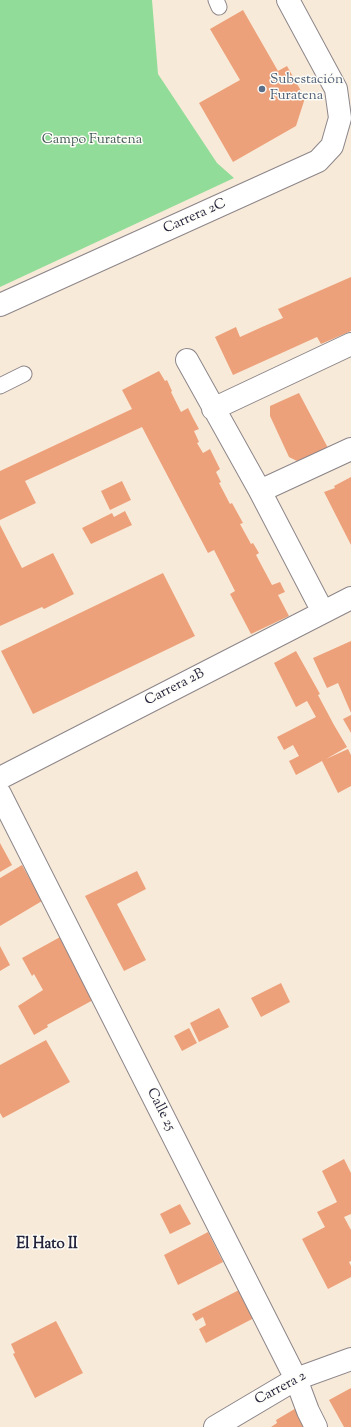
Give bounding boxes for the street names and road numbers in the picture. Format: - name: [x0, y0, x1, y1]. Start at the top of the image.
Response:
- street label: Carrera 2C: [161, 196, 229, 238]
- street label: Carrera 2B: [142, 666, 208, 710]
- street label: Calle 25: [142, 1086, 178, 1134]
- street label: Carrera 2: [253, 1369, 309, 1409]

